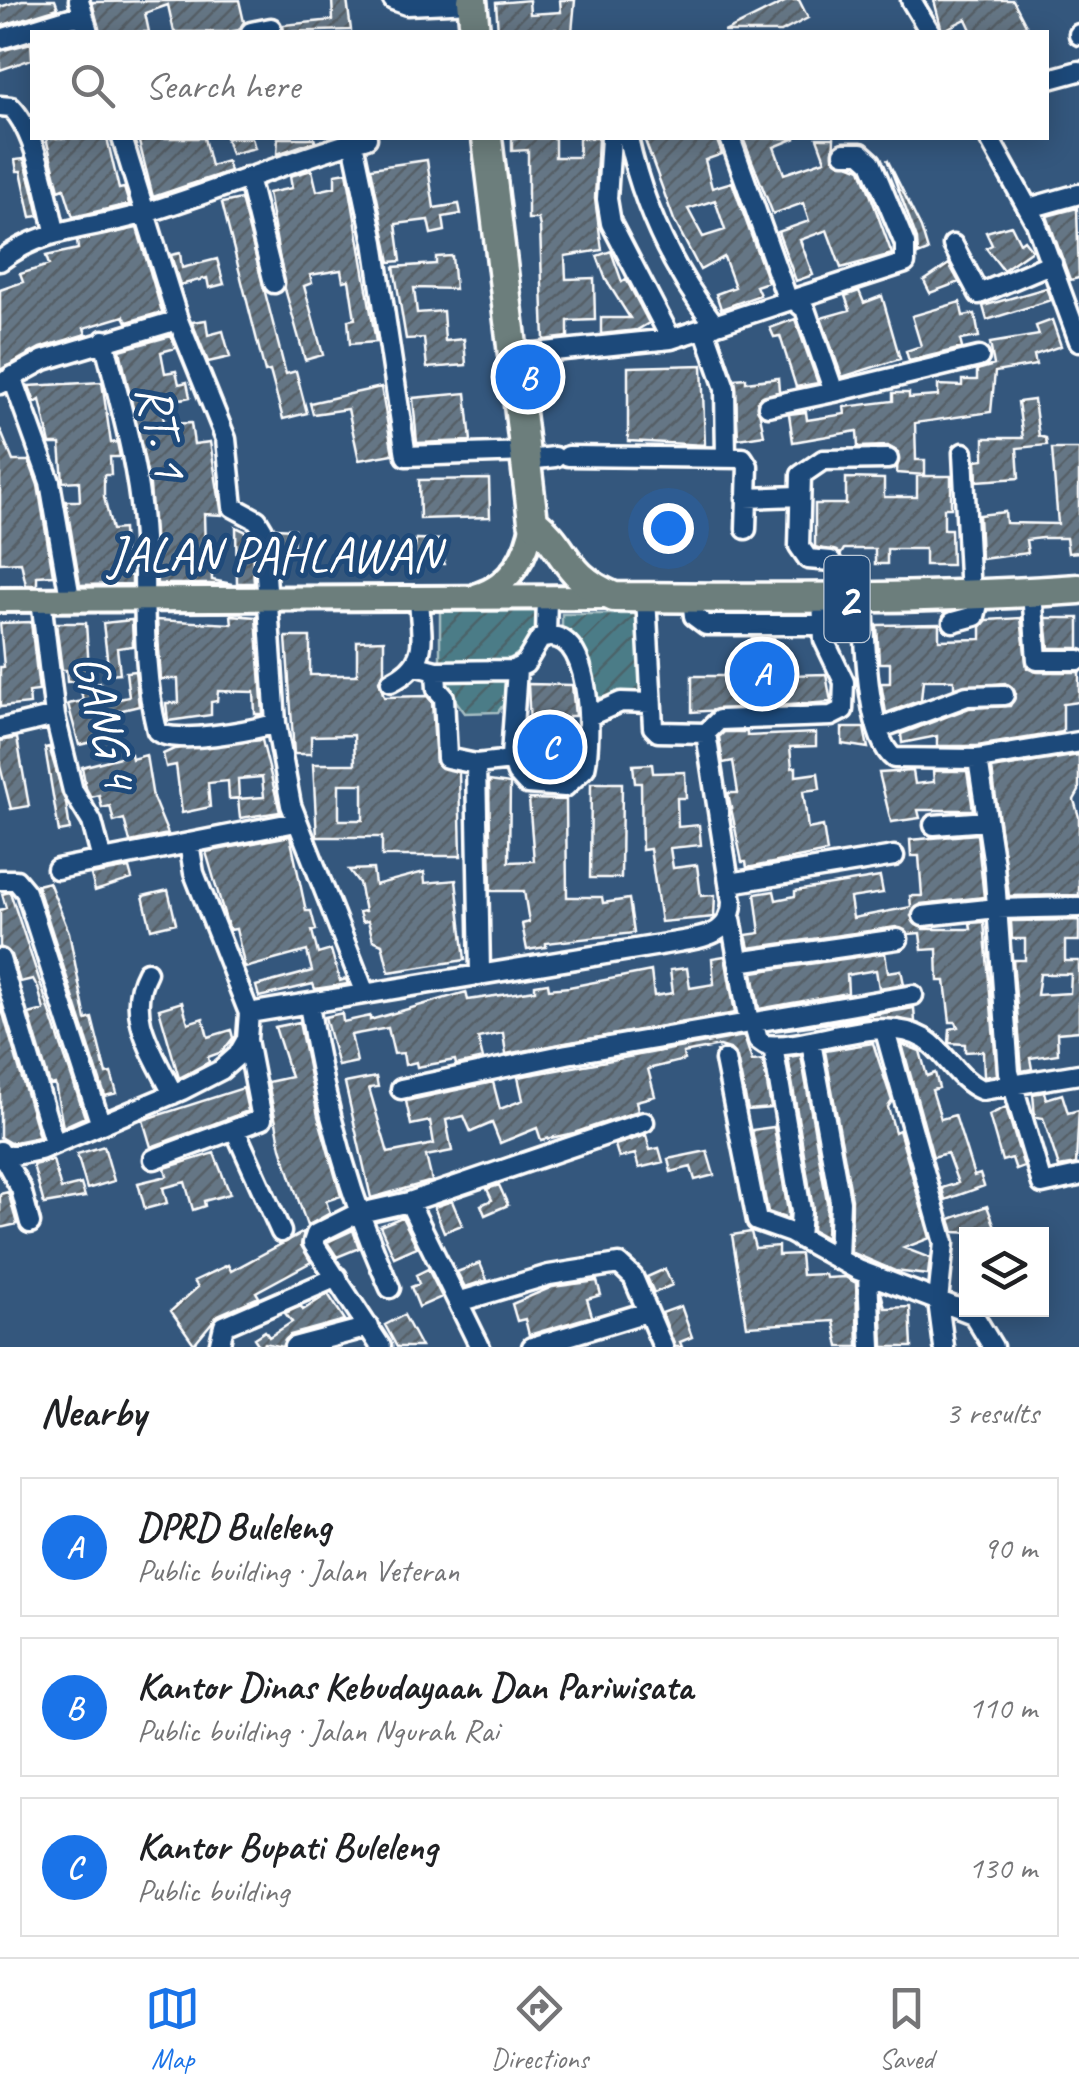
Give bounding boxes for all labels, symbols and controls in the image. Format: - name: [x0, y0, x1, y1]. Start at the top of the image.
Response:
- search box: [30, 30, 1049, 140]
- icon: search: [65, 58, 120, 113]
- text: Search here: [145, 62, 300, 109]
- pin: B: [496, 340, 560, 414]
- street label: RT. 1: [122, 379, 204, 486]
- your location: [643, 503, 694, 554]
- street label: JALAN PAHLAWAN: [106, 523, 447, 586]
- road number: 2: [824, 556, 870, 642]
- pin: A: [730, 636, 794, 712]
- street label: GANG 4: [58, 648, 154, 799]
- pin: C: [518, 710, 582, 784]
- map controls: [959, 1227, 1049, 1317]
- button: layers: [959, 1227, 1049, 1317]
- text: Nearby: [40, 1386, 146, 1439]
- text: 3 results: [945, 1392, 1039, 1433]
- text: DPRD Buleleng: [137, 1503, 331, 1550]
- text: A: [66, 1527, 83, 1568]
- text: 90 m: [983, 1527, 1037, 1568]
- text: Public building · Jalan Veteran: [137, 1550, 459, 1591]
- text: Kantor Dinas Kebudayaan Dan Pariwisata: [137, 1663, 693, 1710]
- text: B: [66, 1687, 83, 1728]
- text: 110 m: [968, 1687, 1037, 1728]
- text: Public building · Jalan Ngurah Rai: [137, 1710, 499, 1751]
- text: Kantor Bupati Buleleng: [137, 1823, 437, 1870]
- text: C: [67, 1847, 82, 1888]
- text: 130 m: [968, 1847, 1037, 1888]
- text: Public building: [137, 1870, 289, 1911]
- tab: Map: [145, 1981, 200, 2076]
- tab: Directions: [491, 1981, 588, 2076]
- tab: Saved: [879, 1981, 934, 2076]

